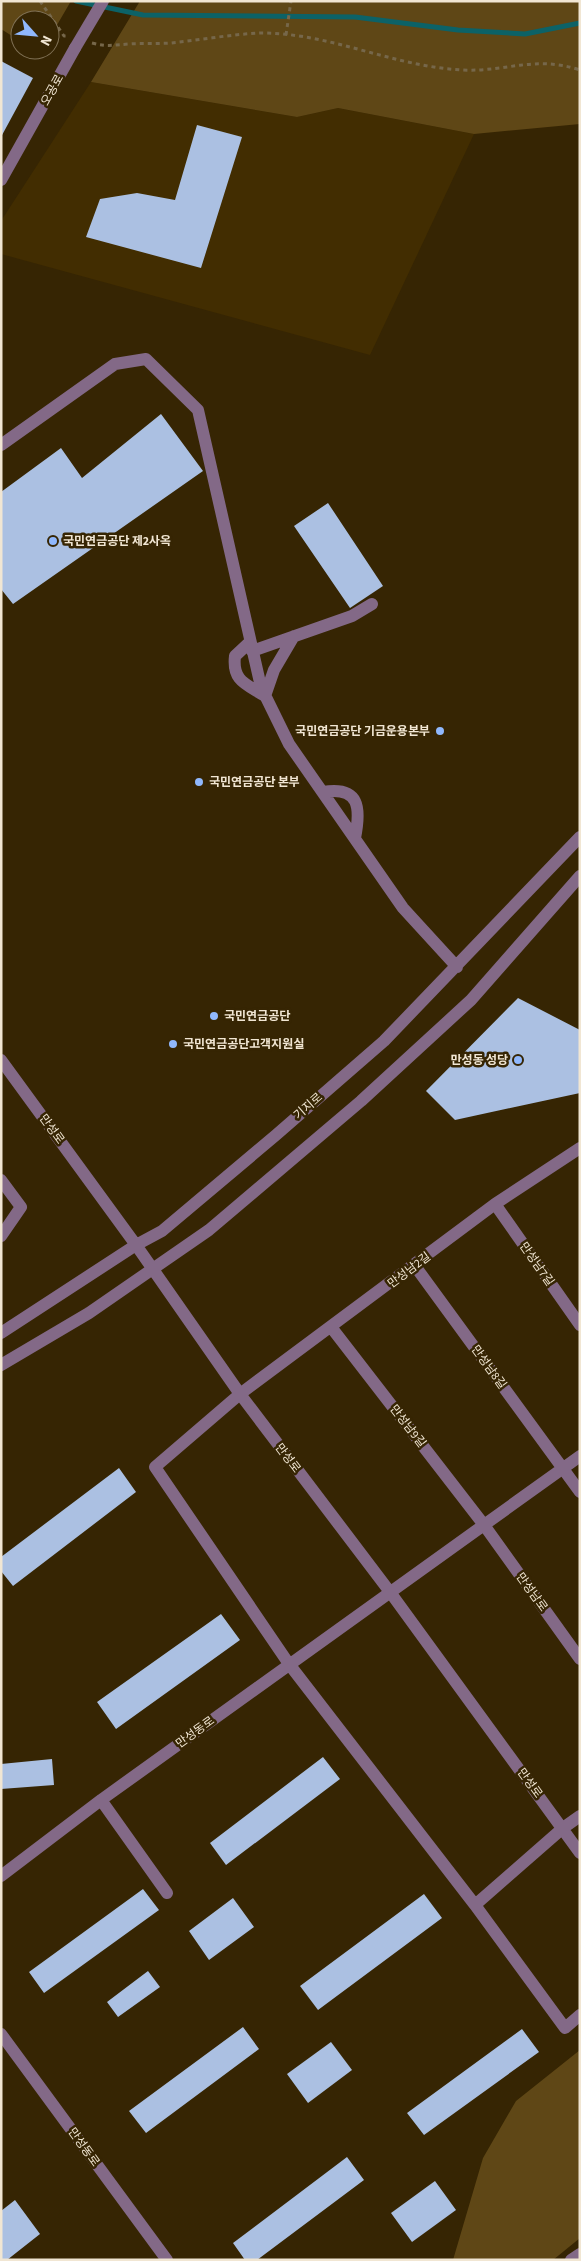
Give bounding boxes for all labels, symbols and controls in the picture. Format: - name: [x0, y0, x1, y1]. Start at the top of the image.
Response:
- north arrow: [10, 10, 60, 60]
- text: N: [35, 32, 57, 49]
- street label: 오공로: [37, 72, 68, 109]
- place label: 국민연금공단 제2사옥: [63, 533, 171, 550]
- marker: 국민연금공단 제2사옥: [47, 535, 59, 547]
- place label: 국민연금공단 기금운용본부: [295, 723, 430, 740]
- marker: 국민연금공단 기금운용본부: [434, 725, 446, 737]
- place label: 국민연금공단 본부: [209, 774, 300, 791]
- marker: 국민연금공단 본부: [193, 776, 205, 788]
- place label: 국민연금공단: [224, 1008, 290, 1025]
- marker: 국민연금공단: [208, 1010, 220, 1022]
- place label: 국민연금공단고객지원실: [183, 1036, 304, 1053]
- marker: 국민연금공단고객지원실: [167, 1038, 179, 1050]
- place label: 만성동 성당: [450, 1052, 508, 1069]
- marker: 만성동 성당: [512, 1054, 524, 1066]
- street label: 기지로: [290, 1089, 326, 1124]
- street label: 만성로: [35, 1111, 68, 1148]
- street label: 만성남7길: [515, 1239, 558, 1290]
- street label: 만성남2길: [384, 1249, 434, 1292]
- street label: 만성남8길: [467, 1342, 510, 1393]
- street label: 만성남9길: [385, 1401, 430, 1451]
- street label: 만성로: [271, 1440, 304, 1477]
- street label: 만성남로: [512, 1569, 551, 1615]
- street label: 만성동로: [172, 1713, 218, 1752]
- street label: 만성로: [513, 1765, 546, 1802]
- street label: 만성동로: [64, 2124, 103, 2170]

